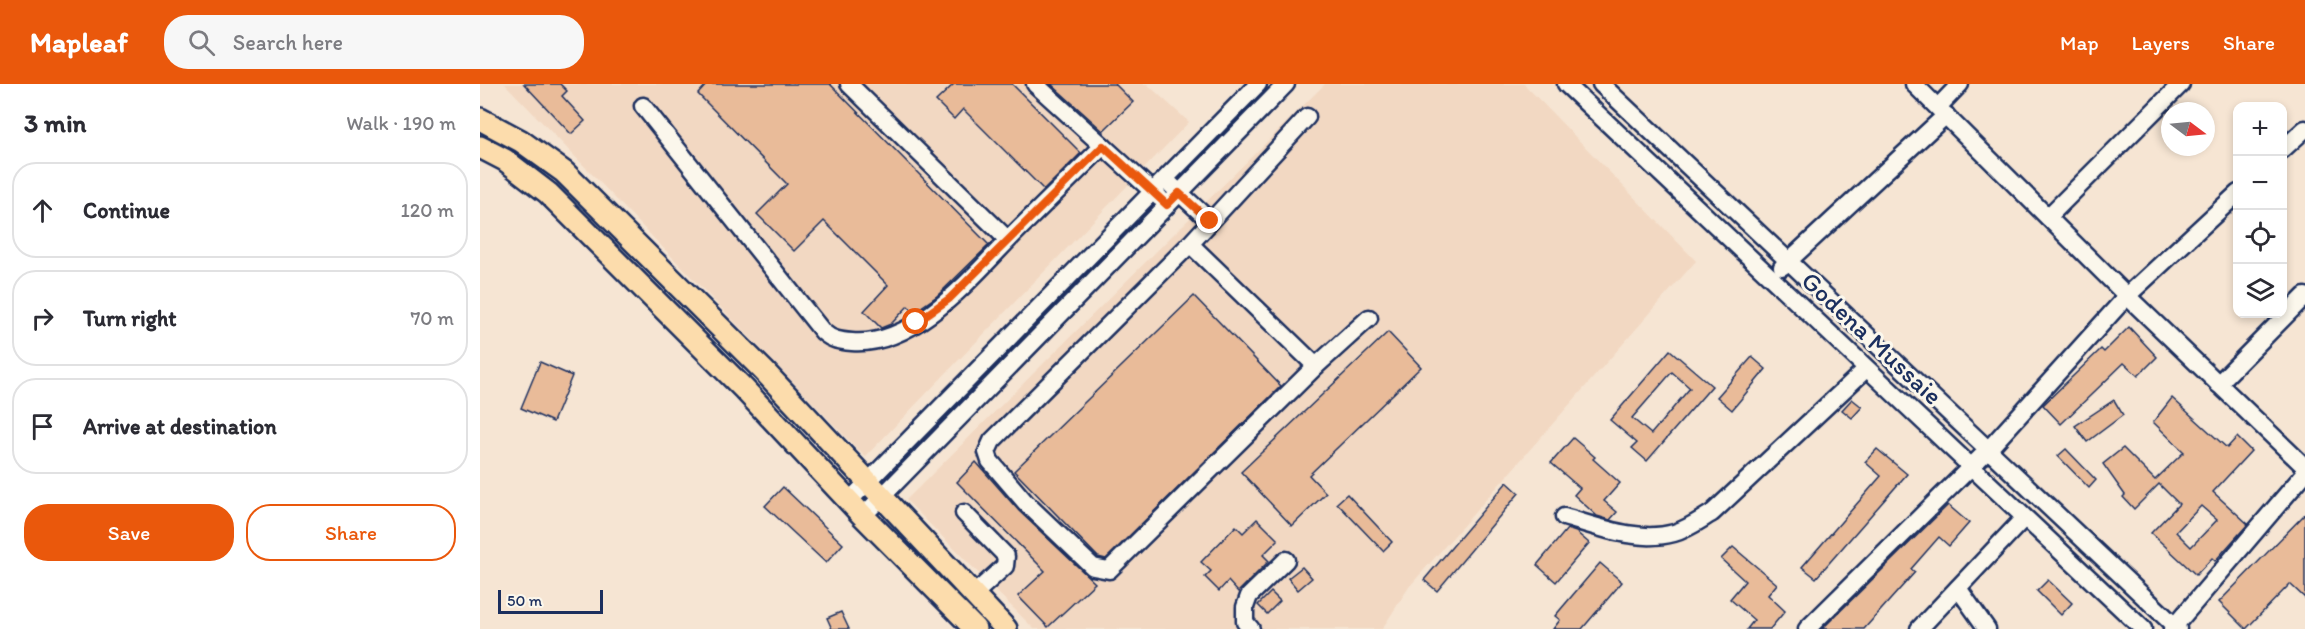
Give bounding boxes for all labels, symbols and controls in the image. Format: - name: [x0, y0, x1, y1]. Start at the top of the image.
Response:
- search box: [164, 15, 584, 69]
- text: Mapleaf: [30, 25, 128, 59]
- icon: search: [185, 26, 218, 59]
- text: Search here: [233, 29, 343, 56]
- text: Map: [2060, 30, 2099, 55]
- text: Layers: [2132, 30, 2190, 55]
- text: Share: [2223, 30, 2275, 55]
- north arrow: [2161, 102, 2215, 156]
- map controls: [2233, 102, 2287, 318]
- button: +: [2233, 102, 2287, 156]
- text: 3 min: [24, 107, 86, 139]
- text: Walk · 190 m: [346, 111, 456, 135]
- button: −: [2233, 156, 2287, 210]
- icon: ahead: [26, 194, 59, 227]
- text: Continue: [83, 197, 170, 224]
- text: 120 m: [401, 198, 454, 222]
- route end: [1196, 207, 1222, 233]
- button: locate: [2233, 210, 2287, 264]
- button: layers: [2233, 264, 2287, 318]
- street label: Godena Mussaie: [1795, 265, 1949, 411]
- icon: right: [26, 302, 59, 335]
- text: Turn right: [83, 305, 177, 332]
- text: 70 m: [410, 306, 454, 330]
- route start: [902, 308, 928, 334]
- icon: arrive: [26, 410, 59, 443]
- text: Arrive at destination: [83, 413, 277, 440]
- button: Save: [24, 504, 234, 561]
- button: Share: [246, 504, 456, 561]
- scale bar: [498, 587, 603, 614]
- text: 50 m: [507, 591, 542, 610]

